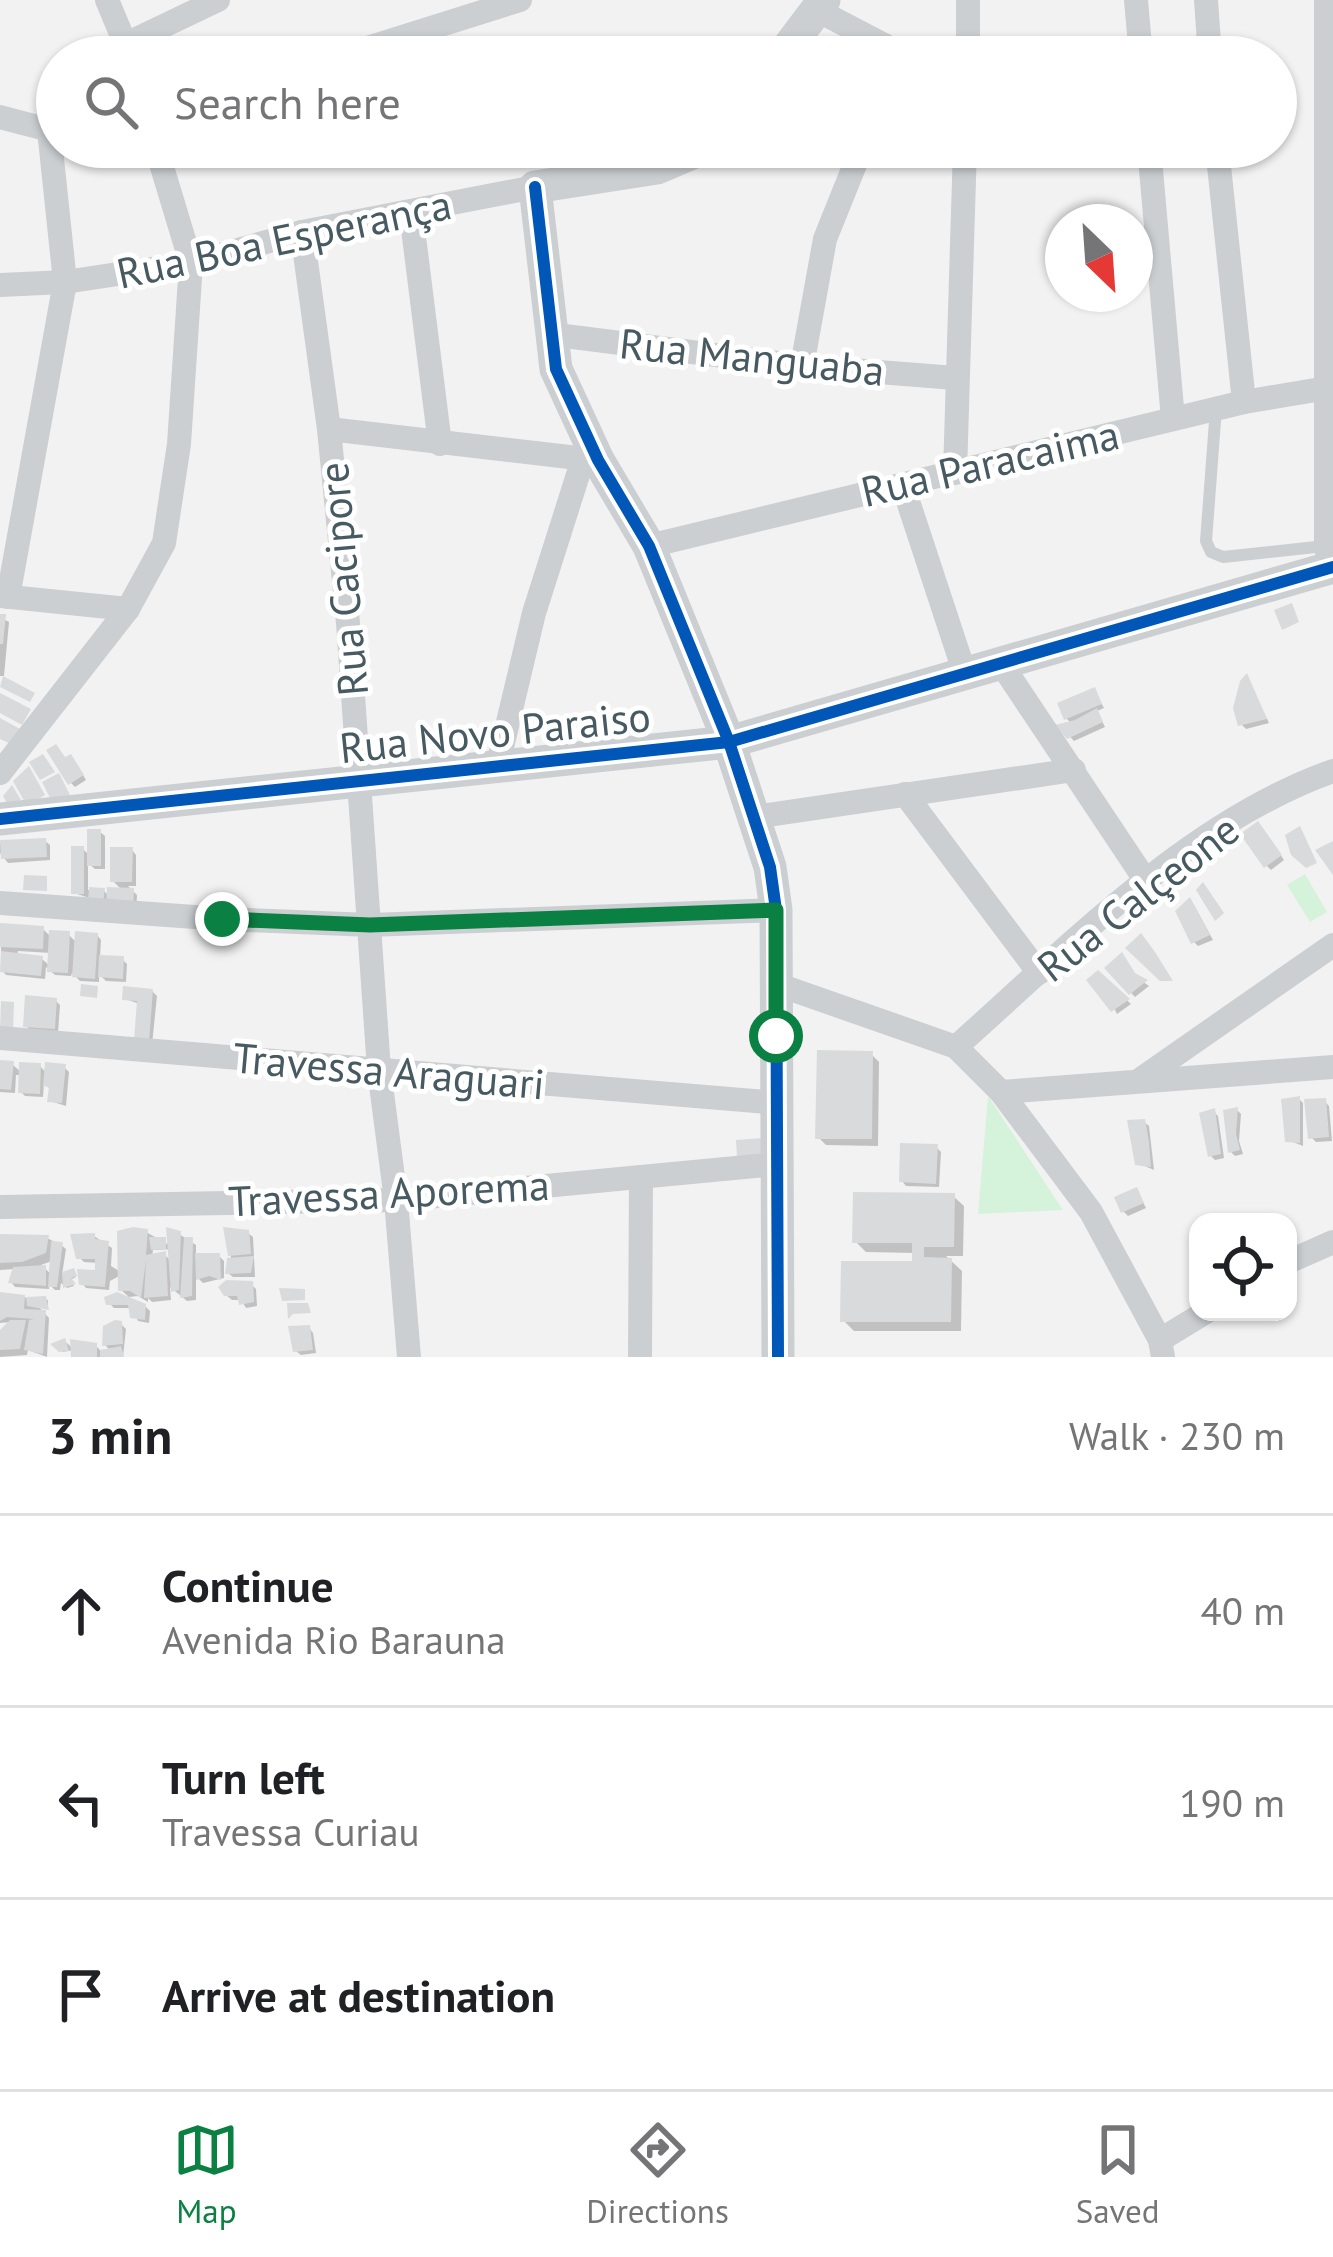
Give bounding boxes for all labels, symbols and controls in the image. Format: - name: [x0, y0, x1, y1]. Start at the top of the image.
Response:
- search box: [36, 36, 1297, 168]
- icon: search: [78, 69, 144, 135]
- text: Search here: [174, 73, 401, 131]
- street label: Rua Boa Esperança: [112, 176, 456, 301]
- north arrow: [1045, 204, 1153, 312]
- street label: Rua Manguaba: [617, 315, 887, 398]
- street label: Rua Paracaima: [855, 406, 1124, 519]
- street label: Rua Cacipore: [305, 460, 380, 698]
- street label: Rua Novo Paraiso: [337, 688, 653, 775]
- street label: Rua Calçeone: [1026, 802, 1250, 994]
- route end: [195, 892, 249, 946]
- route start: [749, 1009, 803, 1063]
- street label: Travessa Araguari: [231, 1029, 547, 1112]
- street label: Travessa Aporema: [227, 1157, 551, 1228]
- map controls: [1189, 1213, 1297, 1321]
- button: locate: [1189, 1213, 1297, 1321]
- text: 3 min: [48, 1402, 172, 1468]
- text: Walk · 230 m: [1069, 1410, 1285, 1461]
- text: Continue: [162, 1556, 334, 1614]
- icon: ahead: [48, 1578, 114, 1644]
- text: 40 m: [1200, 1585, 1285, 1636]
- text: Avenida Rio Barauna: [162, 1614, 506, 1665]
- text: Turn left: [162, 1748, 325, 1806]
- icon: left: [48, 1770, 114, 1836]
- text: 190 m: [1179, 1777, 1285, 1828]
- text: Travessa Curiau: [162, 1806, 420, 1857]
- icon: arrive: [48, 1962, 114, 2028]
- text: Arrive at destination: [162, 1966, 555, 2024]
- tab: Map: [173, 2117, 239, 2232]
- tab: Directions: [586, 2117, 729, 2232]
- tab: Saved: [1076, 2117, 1160, 2232]

